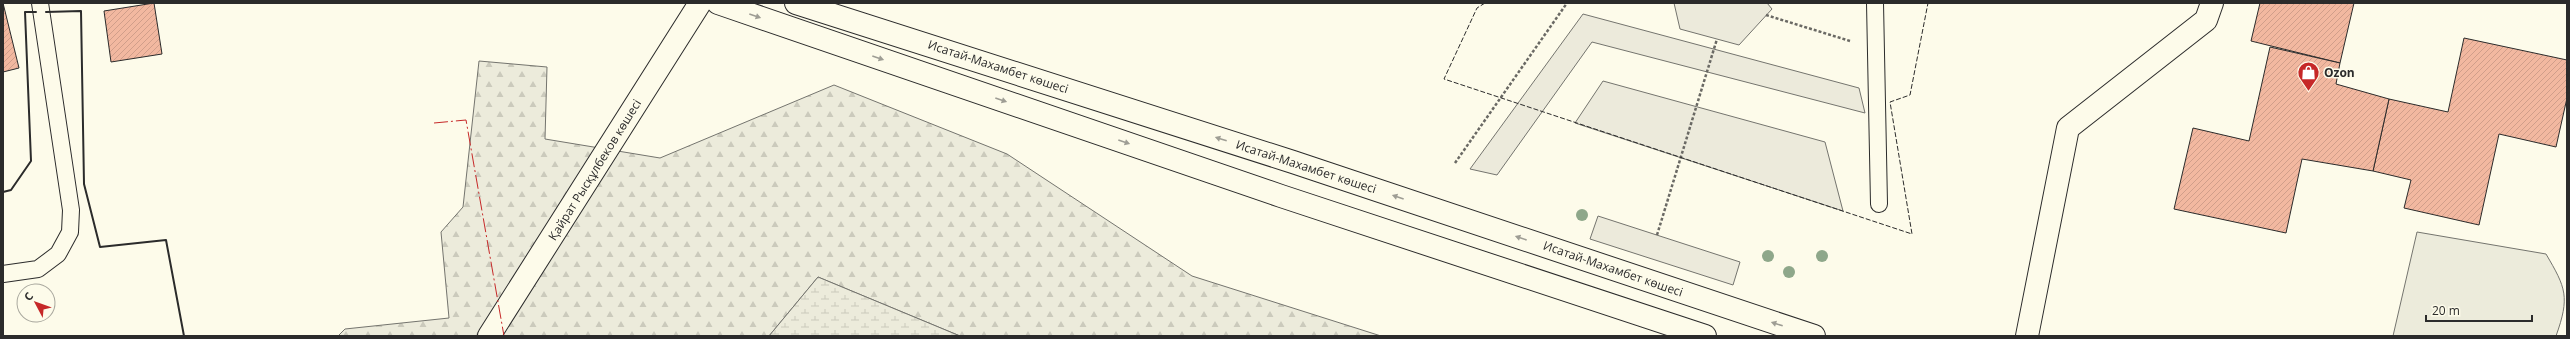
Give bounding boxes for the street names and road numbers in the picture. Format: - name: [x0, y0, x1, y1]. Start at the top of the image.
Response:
- street label: Исатай-Махамбет көшесі: [926, 36, 1071, 97]
- street label: Қайрат Рысқұлбеков көшесі: [544, 96, 645, 244]
- street label: Исатай-Махамбет көшесі: [1234, 136, 1379, 197]
- street label: Исатай-Махамбет көшесі: [1541, 237, 1685, 300]

